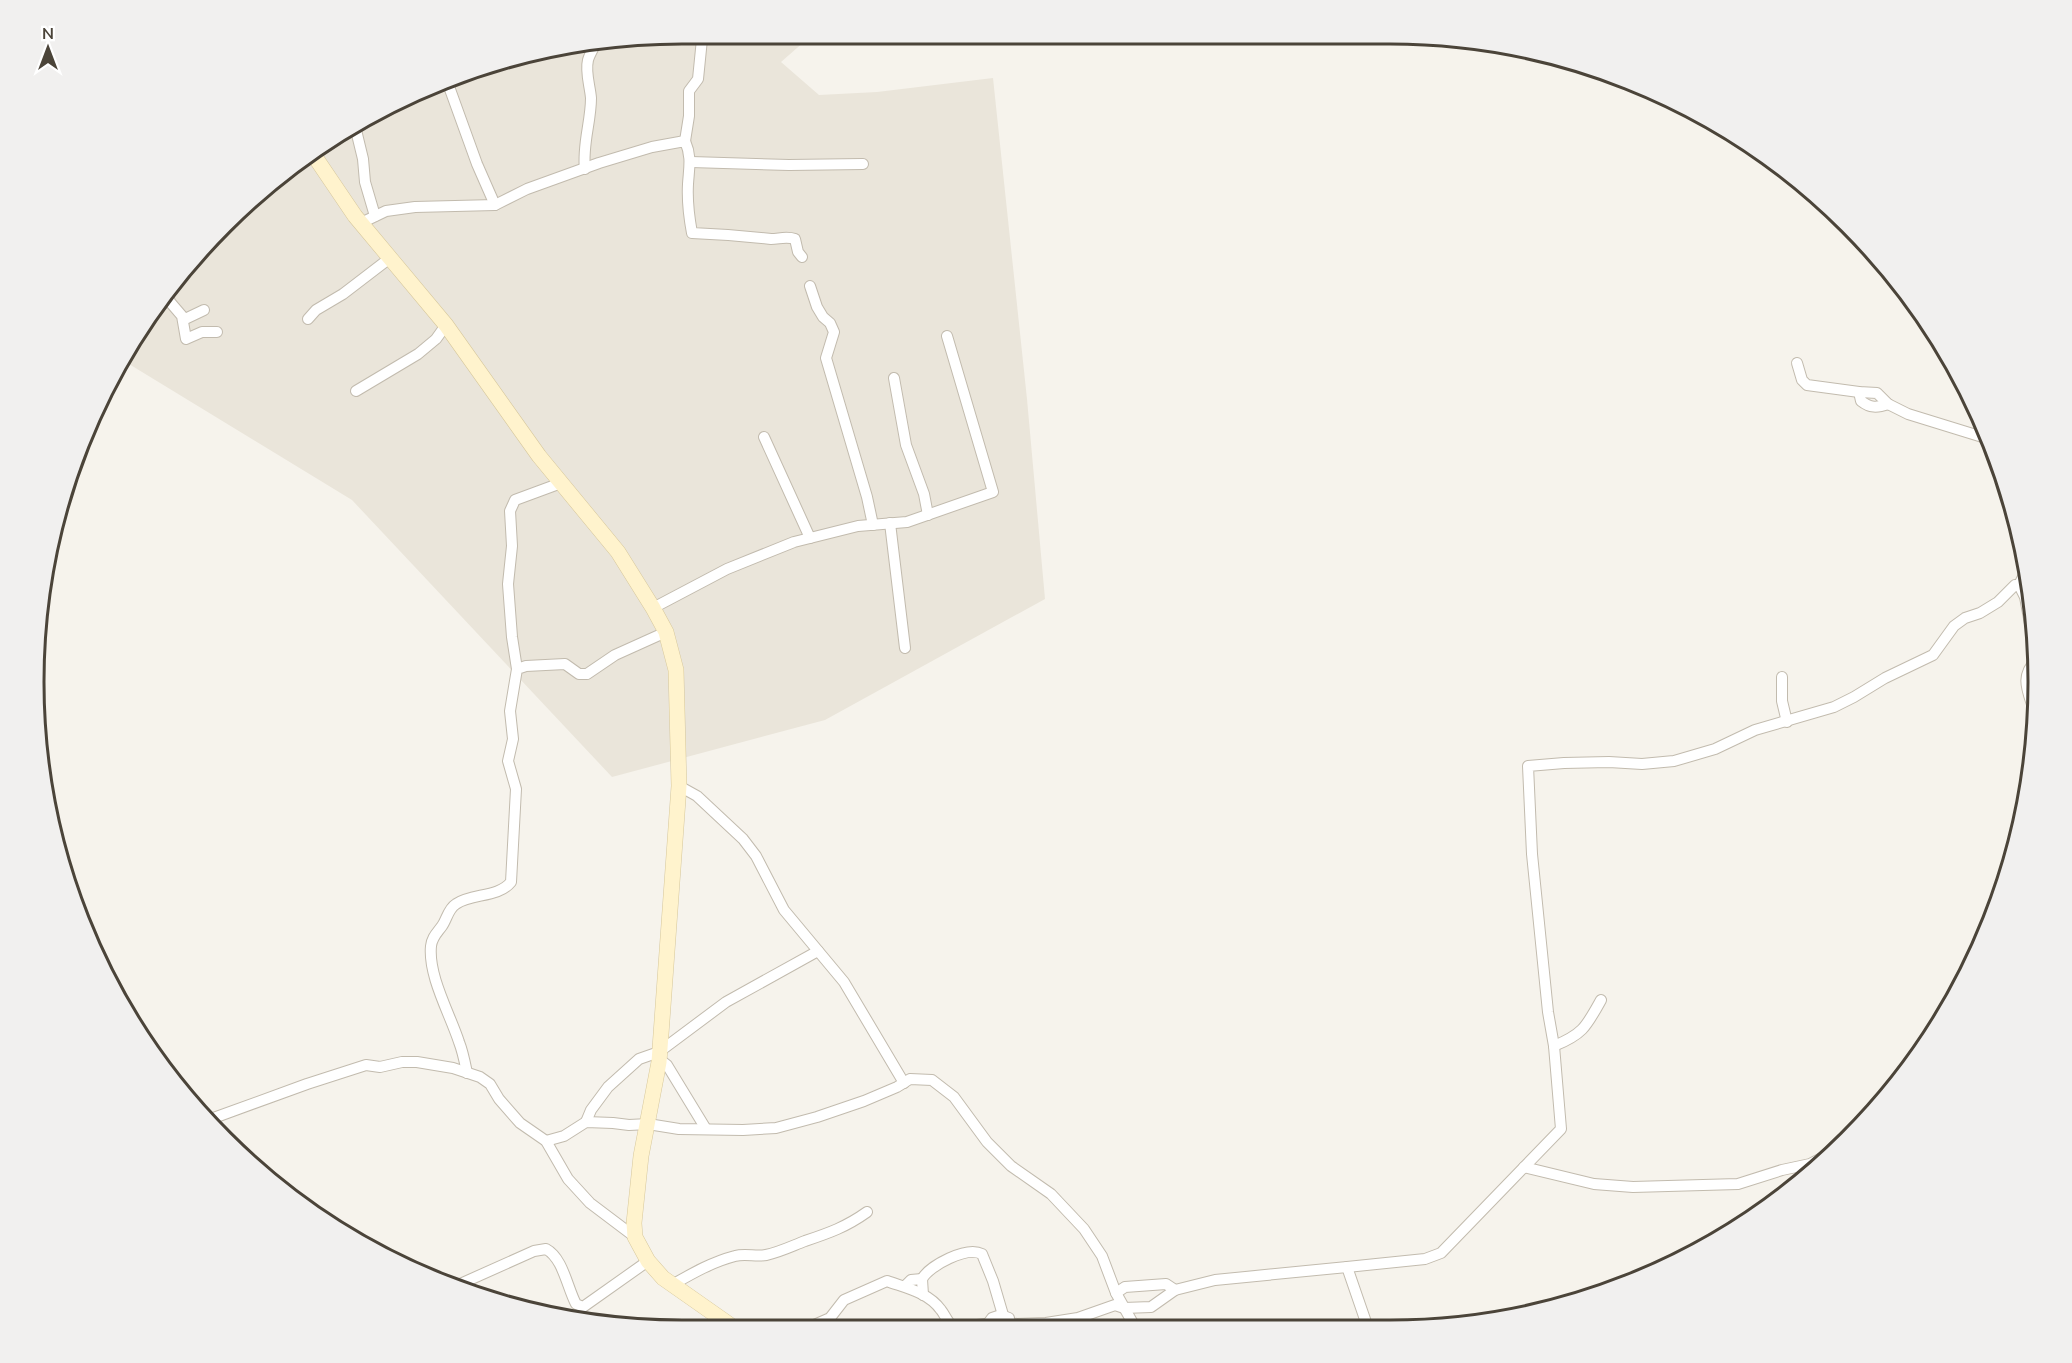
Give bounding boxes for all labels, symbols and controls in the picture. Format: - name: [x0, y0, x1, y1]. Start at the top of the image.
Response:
- north arrow: [18, 18, 78, 78]
- text: N: [42, 23, 54, 45]

